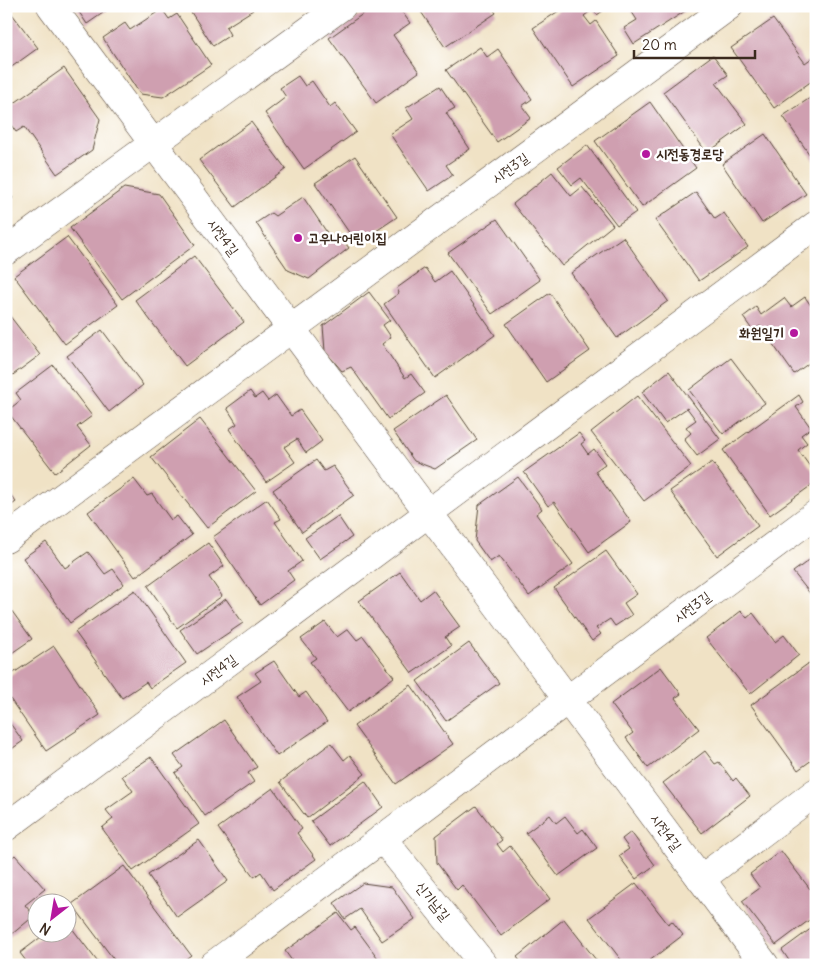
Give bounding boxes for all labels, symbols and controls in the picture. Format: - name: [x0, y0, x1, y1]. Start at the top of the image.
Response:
- scale bar: [634, 28, 756, 60]
- text: 20 m: [642, 35, 677, 54]
- place label: 시전동경로당: [656, 145, 724, 163]
- street label: 시전3길: [488, 148, 533, 188]
- marker: 시전동경로당: [640, 148, 652, 160]
- street label: 시전4길: [203, 215, 243, 260]
- place label: 고우나어린이집: [308, 229, 387, 247]
- marker: 고우나어린이집: [292, 232, 304, 244]
- place label: 화원일기: [739, 324, 784, 342]
- marker: 화원일기: [788, 327, 800, 339]
- street label: 시전3길: [670, 587, 715, 627]
- street label: 시전4길: [196, 650, 241, 690]
- street label: 시전4길: [646, 810, 686, 855]
- street label: 신기남길: [412, 878, 455, 925]
- north arrow: [28, 894, 78, 944]
- text: N: [37, 919, 54, 939]

